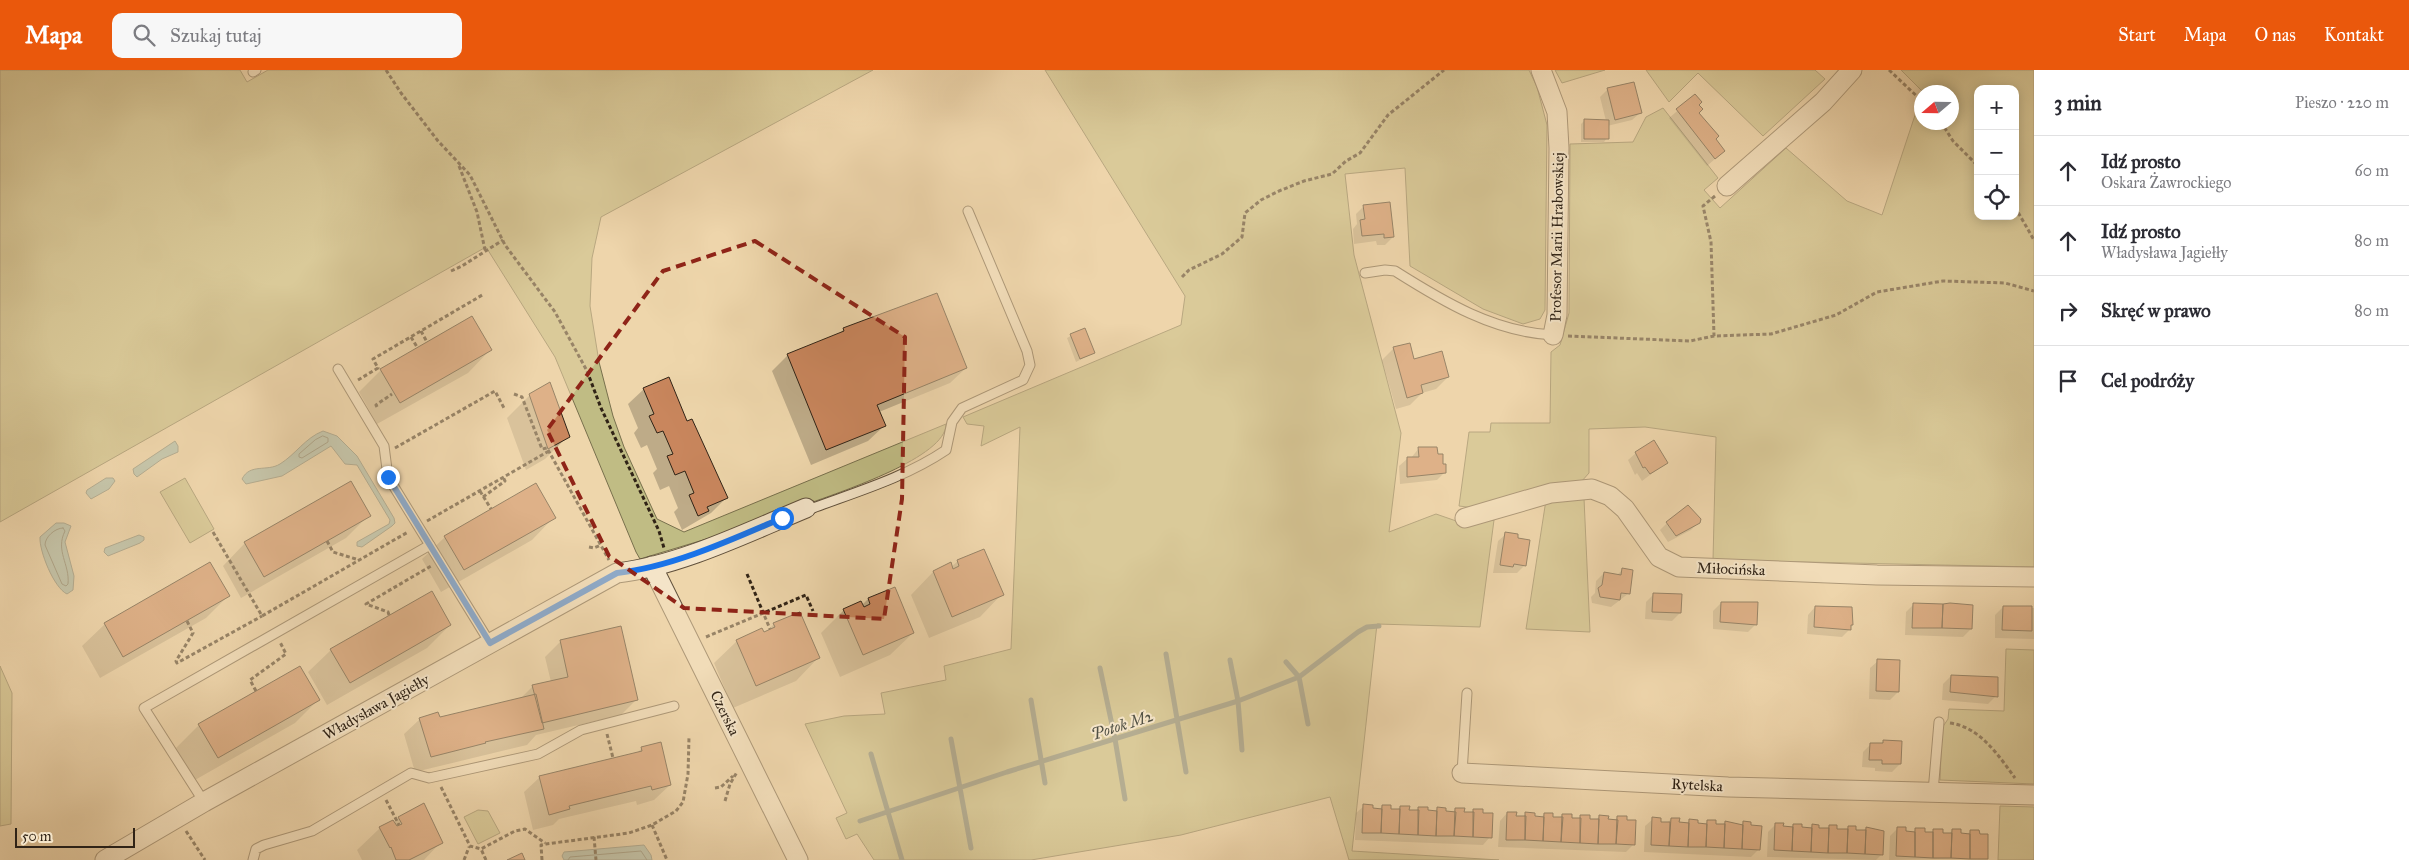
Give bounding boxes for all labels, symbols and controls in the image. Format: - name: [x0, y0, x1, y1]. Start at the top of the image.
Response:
- search box: [112, 13, 462, 58]
- text: Mapa: [25, 20, 82, 50]
- icon: search: [130, 21, 158, 49]
- text: Szukaj tutaj: [170, 24, 262, 47]
- text: Start: [2118, 24, 2156, 46]
- text: Mapa: [2184, 24, 2226, 46]
- text: O nas: [2254, 24, 2296, 46]
- text: Kontakt: [2324, 24, 2384, 46]
- north arrow: [1914, 85, 1959, 130]
- map controls: [1974, 85, 2019, 220]
- button: +: [1974, 85, 2019, 130]
- text: 3 min: [2054, 90, 2102, 116]
- text: Pieszo · 220 m: [2295, 93, 2389, 112]
- button: −: [1974, 130, 2019, 175]
- text: Idź prosto: [2101, 150, 2181, 173]
- street label: Profesor Marii Hrabowskiej: [1547, 152, 1567, 322]
- icon: ahead: [2054, 157, 2082, 185]
- text: 60 m: [2355, 161, 2389, 180]
- text: Oskara Żawrockiego: [2101, 173, 2231, 192]
- button: locate: [1974, 175, 2019, 220]
- text: Idź prosto: [2101, 220, 2181, 243]
- icon: ahead: [2054, 227, 2082, 255]
- text: 80 m: [2354, 231, 2389, 250]
- text: Władysława Jagiełły: [2101, 243, 2228, 262]
- icon: right: [2054, 297, 2082, 325]
- text: Skręć w prawo: [2101, 299, 2211, 322]
- text: 80 m: [2354, 301, 2389, 320]
- icon: arrive: [2054, 367, 2082, 395]
- text: Cel podróży: [2101, 369, 2194, 392]
- route end: [377, 466, 400, 489]
- route start: [771, 507, 794, 530]
- street label: Miłocińska: [1696, 559, 1766, 579]
- street label: Władysława Jagiełły: [320, 670, 434, 745]
- street label: Czerska: [706, 688, 744, 739]
- water label: Potok M2: [1089, 706, 1155, 744]
- street label: Rytelska: [1671, 775, 1724, 795]
- scale bar: [15, 825, 135, 848]
- text: 50 m: [22, 828, 51, 845]

